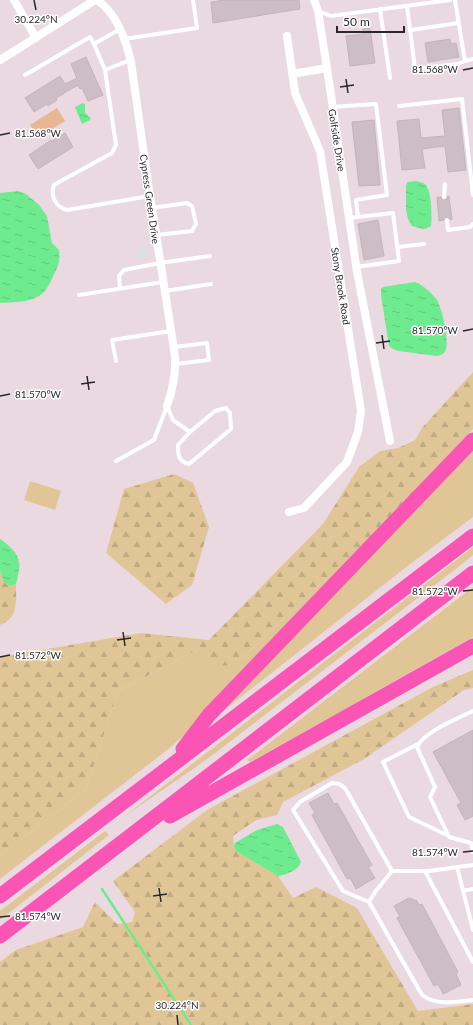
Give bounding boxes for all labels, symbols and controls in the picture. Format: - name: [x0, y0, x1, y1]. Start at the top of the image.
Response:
- scale bar: [337, 8, 404, 34]
- text: 30.224°N: [14, 13, 58, 25]
- text: 50 m: [343, 14, 370, 29]
- text: 81.568°W: [412, 63, 459, 75]
- street label: Golfside Drive: [326, 108, 348, 172]
- text: 81.568°W: [15, 127, 62, 139]
- street label: Cypress Green Drive: [138, 153, 162, 245]
- street label: Stony Brook Road: [329, 246, 353, 326]
- text: 81.570°W: [412, 324, 459, 336]
- text: 81.570°W: [15, 388, 62, 400]
- text: 81.572°W: [412, 585, 459, 597]
- text: 81.572°W: [15, 649, 62, 661]
- text: 81.574°W: [412, 846, 459, 858]
- text: 81.574°W: [15, 910, 62, 922]
- text: 30.224°N: [155, 999, 199, 1011]

